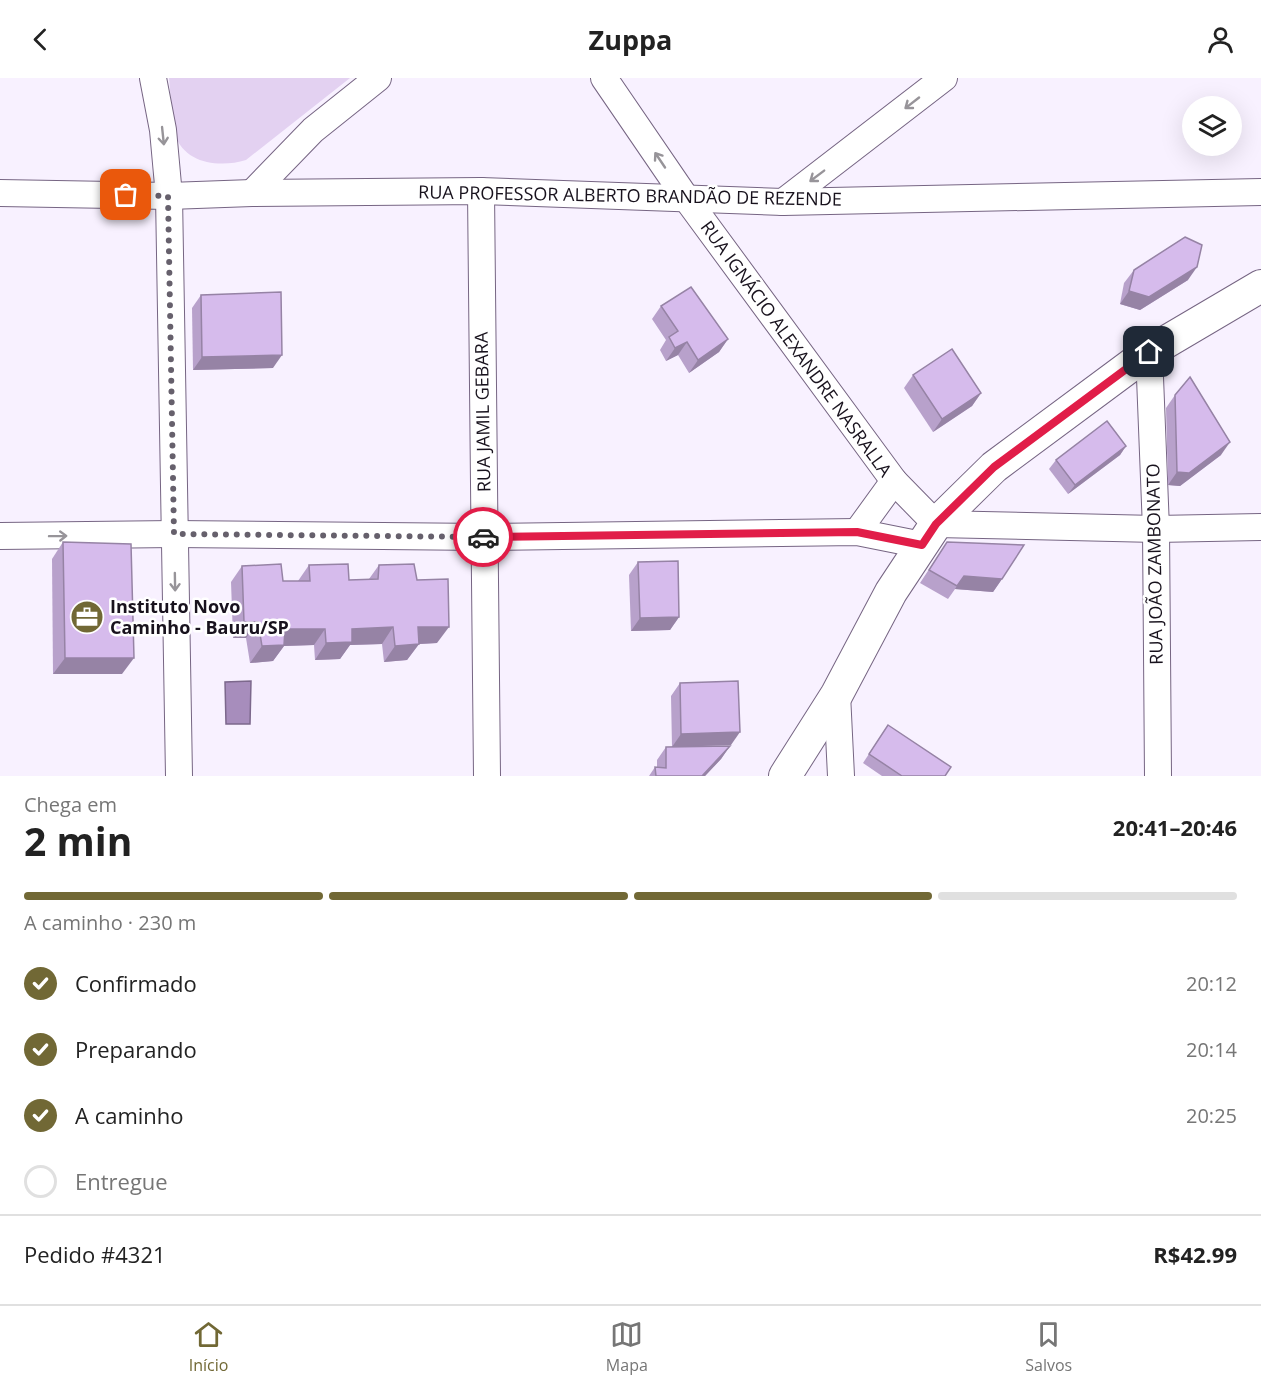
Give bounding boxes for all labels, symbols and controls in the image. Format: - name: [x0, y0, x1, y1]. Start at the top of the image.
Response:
- text: Zuppa: [589, 21, 672, 58]
- icon: back: [24, 23, 57, 56]
- icon: person: [1204, 23, 1237, 56]
- one-way arrow: [905, 96, 921, 109]
- map controls: [1182, 96, 1242, 156]
- button: layers: [1182, 96, 1242, 156]
- one-way arrow: [158, 125, 169, 145]
- one-way arrow: [654, 152, 666, 169]
- pin: [100, 169, 151, 220]
- one-way arrow: [810, 170, 826, 182]
- icon: bag: [109, 178, 142, 211]
- street label: RUA PROFESSOR ALBERTO BRANDÃO DE REZENDE: [418, 179, 842, 211]
- street label: RUA IGNÁCIO ALEXANDRE NASRALLA: [696, 216, 898, 482]
- pin: [1123, 326, 1174, 377]
- street label: RUA JAMIL GEBARA: [469, 331, 495, 492]
- icon: home: [1132, 335, 1165, 368]
- street label: RUA JOÃO ZAMBONATO: [1140, 463, 1168, 665]
- courier: [453, 507, 513, 567]
- icon: car: [467, 521, 500, 554]
- one-way arrow: [48, 530, 68, 542]
- one-way arrow: [170, 572, 181, 592]
- place label: Instituto Novo Caminho - Bauru/SP: [110, 594, 289, 639]
- office icon: Instituto Novo Caminho - Bauru/SP: [69, 599, 105, 635]
- text: Chega em: [24, 791, 117, 818]
- text: 20:41–20:46: [1113, 812, 1237, 842]
- text: 2 min: [24, 814, 132, 867]
- text: A caminho · 230 m: [24, 909, 196, 936]
- icon: check: [24, 967, 57, 1000]
- text: Confirmado: [75, 968, 197, 998]
- text: 20:12: [1186, 970, 1237, 997]
- icon: check: [24, 1033, 57, 1066]
- text: Preparando: [75, 1034, 197, 1064]
- text: 20:14: [1186, 1036, 1237, 1063]
- icon: check: [24, 1099, 57, 1132]
- text: A caminho: [75, 1100, 184, 1130]
- text: 20:25: [1186, 1102, 1237, 1129]
- text: Entregue: [75, 1166, 168, 1196]
- text: Pedido #4321: [24, 1239, 166, 1269]
- text: R$42.99: [1153, 1239, 1237, 1269]
- tab: Início: [189, 1318, 228, 1376]
- tab: Mapa: [606, 1318, 648, 1376]
- tab: Salvos: [1025, 1318, 1072, 1376]

